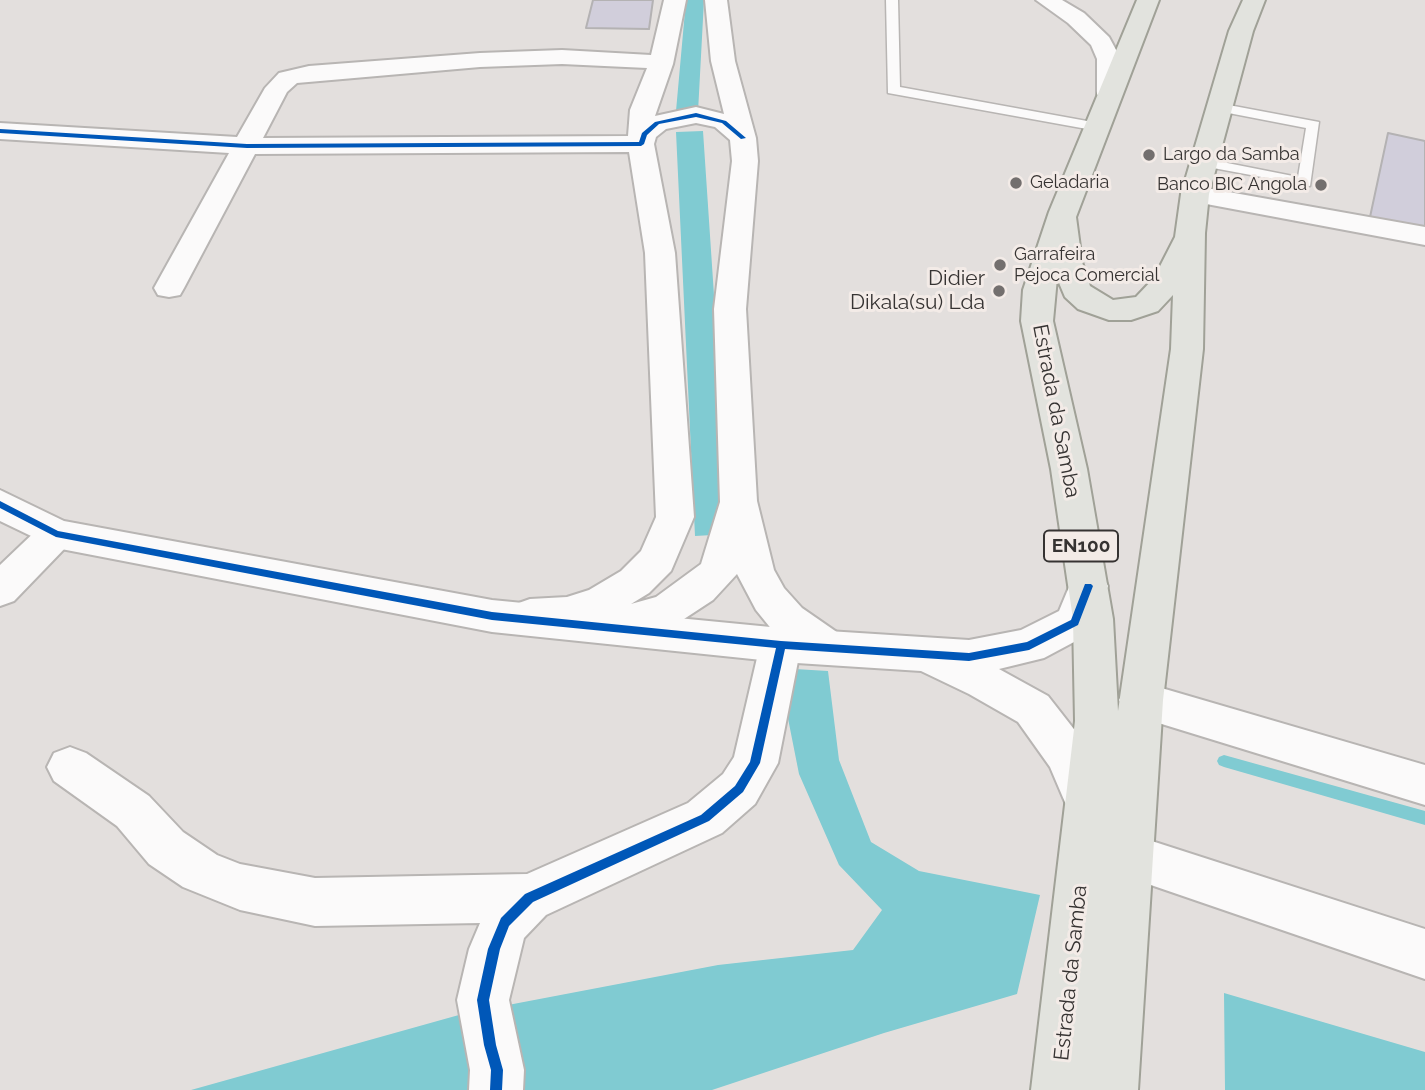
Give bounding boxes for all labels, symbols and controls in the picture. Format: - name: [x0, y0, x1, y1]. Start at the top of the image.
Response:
- place label: Largo da Samba: [1163, 144, 1300, 166]
- marker: Largo da Samba: [1141, 147, 1157, 163]
- place label: Geladaria: [1030, 172, 1109, 194]
- place label: Banco BIC Angola: [1157, 174, 1307, 196]
- marker: Geladaria: [1008, 175, 1024, 191]
- marker: Banco BIC Angola: [1313, 177, 1329, 193]
- place label: Garrafeira Pejoca Comercial: [1014, 244, 1159, 286]
- marker: Garrafeira Pejoca Comercial: [992, 257, 1008, 273]
- place label: Didier Dikala(su) Lda: [850, 266, 985, 316]
- marker: Didier Dikala(su) Lda: [991, 283, 1007, 299]
- street label: Estrada da Samba: [1027, 322, 1085, 500]
- road number: EN100: [1044, 530, 1118, 562]
- street label: Estrada da Samba: [1049, 884, 1093, 1062]

